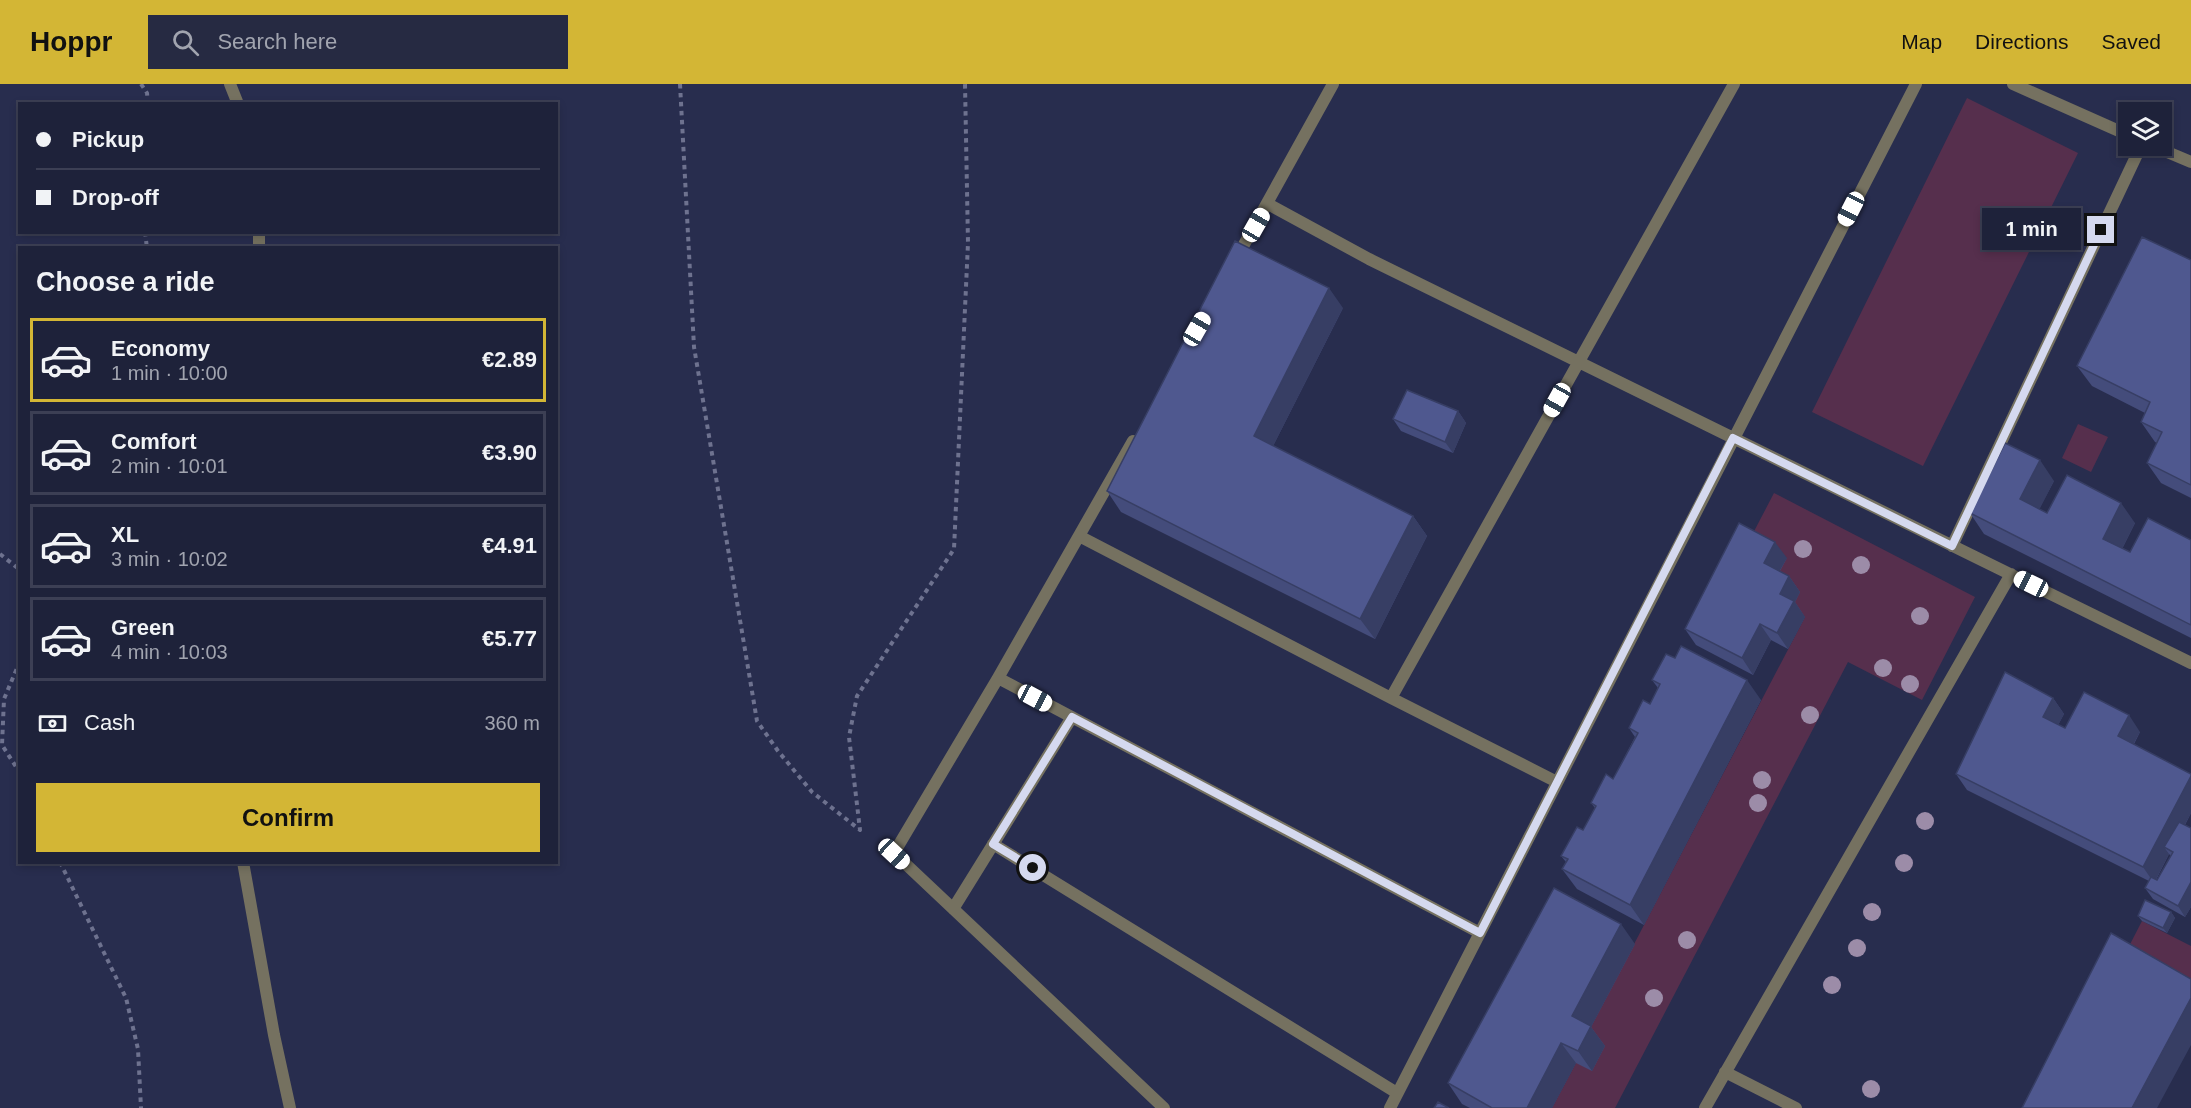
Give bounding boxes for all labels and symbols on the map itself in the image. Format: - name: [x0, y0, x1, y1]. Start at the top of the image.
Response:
- car: [1835, 189, 1867, 229]
- car: [1239, 205, 1273, 245]
- callout: 1 min: [1981, 209, 2080, 251]
- route end: [2087, 216, 2114, 243]
- car: [1180, 309, 1214, 349]
- car: [1540, 380, 1574, 420]
- car: [2011, 568, 2051, 600]
- car: [1015, 682, 1055, 714]
- car: [875, 835, 913, 873]
- route start: [1019, 854, 1046, 881]

